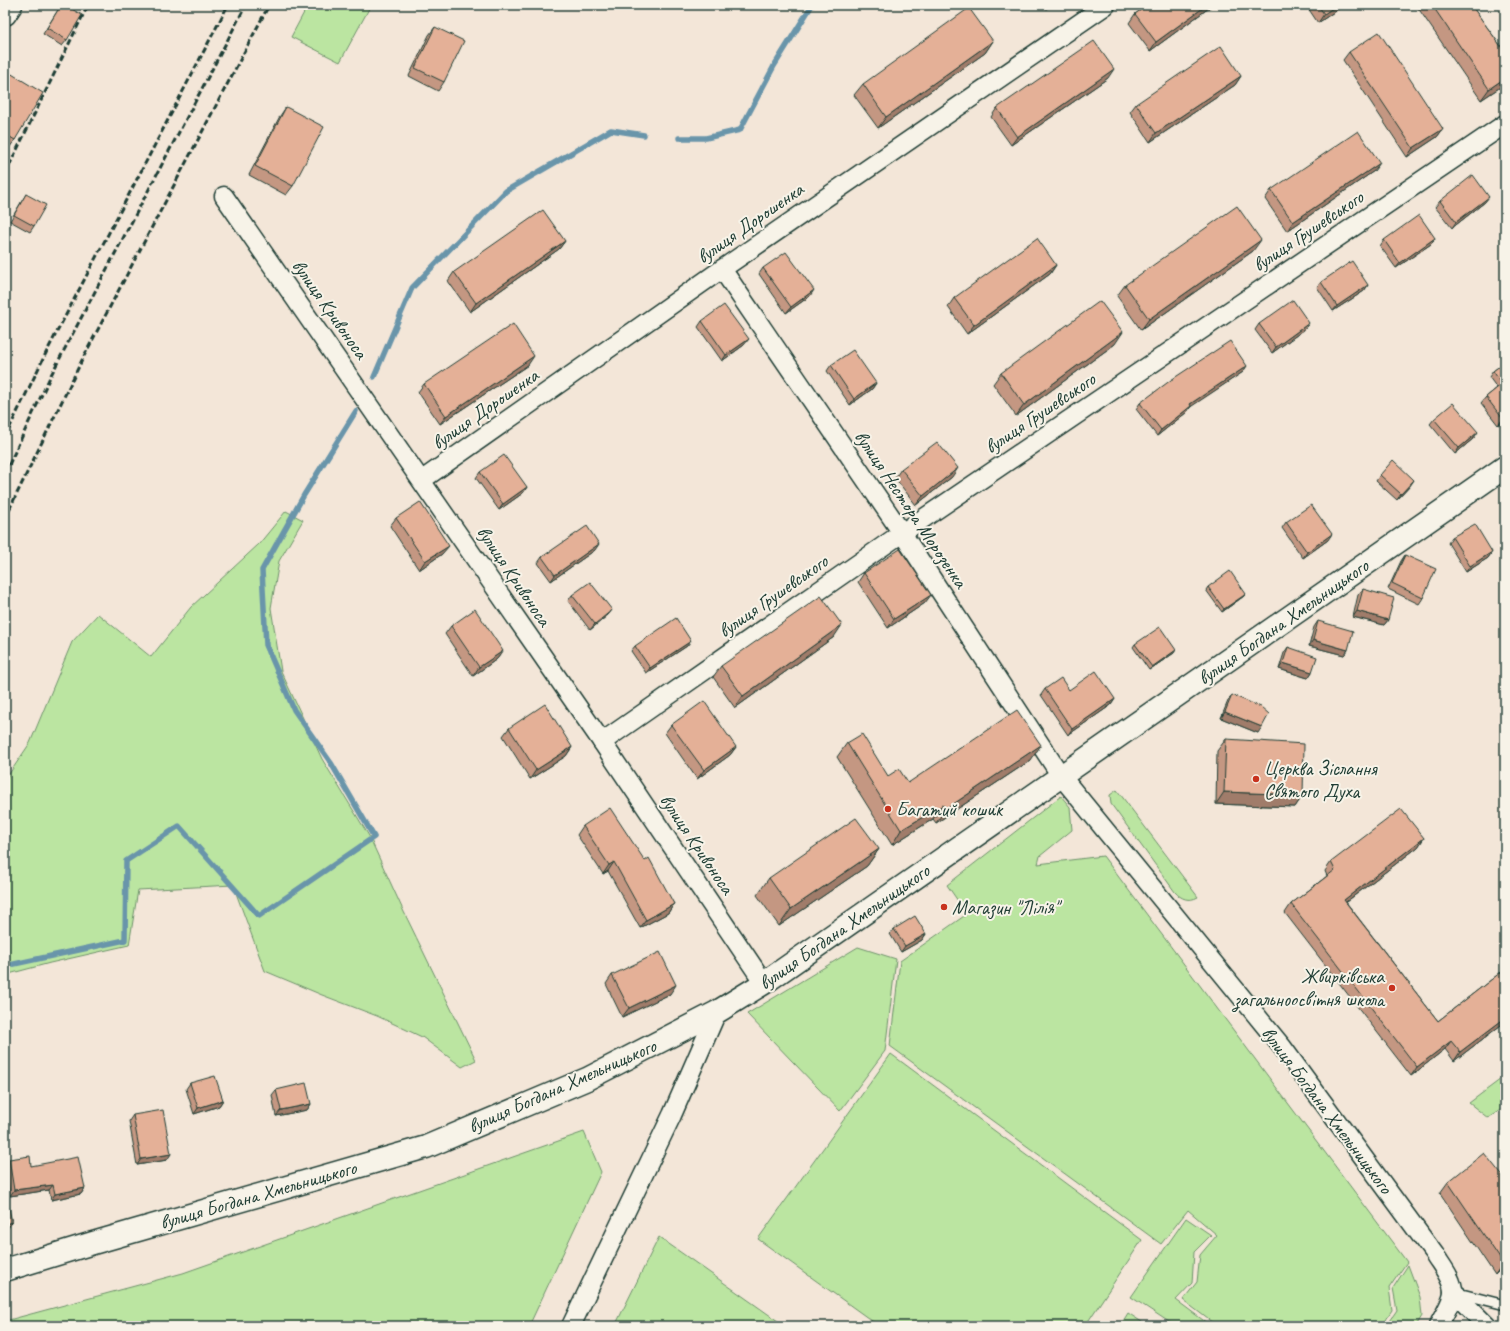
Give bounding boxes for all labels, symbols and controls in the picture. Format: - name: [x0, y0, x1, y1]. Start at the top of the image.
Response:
- street label: вулиця Дорошенка: [692, 176, 809, 269]
- street label: вулиця Грушевського: [1248, 184, 1369, 277]
- street label: вулиця Кривоноса: [286, 254, 374, 365]
- street label: вулиця Дорошенка: [427, 362, 544, 455]
- street label: вулиця Грушевського: [980, 366, 1101, 459]
- street label: вулиця Нестора Морозенка: [849, 425, 974, 594]
- street label: вулиця Кривоноса: [471, 521, 558, 632]
- street label: вулиця Грушевського: [713, 548, 834, 643]
- street label: вулиця Богдана Хмельницького: [1193, 553, 1374, 691]
- place label: Церква Зіслання Святого Духа: [1264, 756, 1378, 804]
- marker: Церква Зіслання Святого Духа: [1251, 774, 1261, 784]
- street label: вулиця Кривоноса: [654, 789, 741, 900]
- place label: Багатий кошик: [896, 797, 1004, 822]
- marker: Багатий кошик: [883, 804, 893, 814]
- street label: вулиця Богдана Хмельницького: [754, 858, 935, 996]
- place label: Магазин "Лілія": [952, 895, 1063, 920]
- marker: Магазин "Лілія": [939, 902, 949, 912]
- place label: Жвирківська загальноосвітня школа: [1231, 964, 1386, 1013]
- marker: Жвирківська загальноосвітня школа: [1387, 983, 1397, 993]
- street label: вулиця Богдана Хмельницького: [1256, 1021, 1399, 1199]
- street label: вулиця Богдана Хмельницького: [464, 1033, 661, 1139]
- street label: вулиця Богдана Хмельницького: [157, 1155, 360, 1235]

